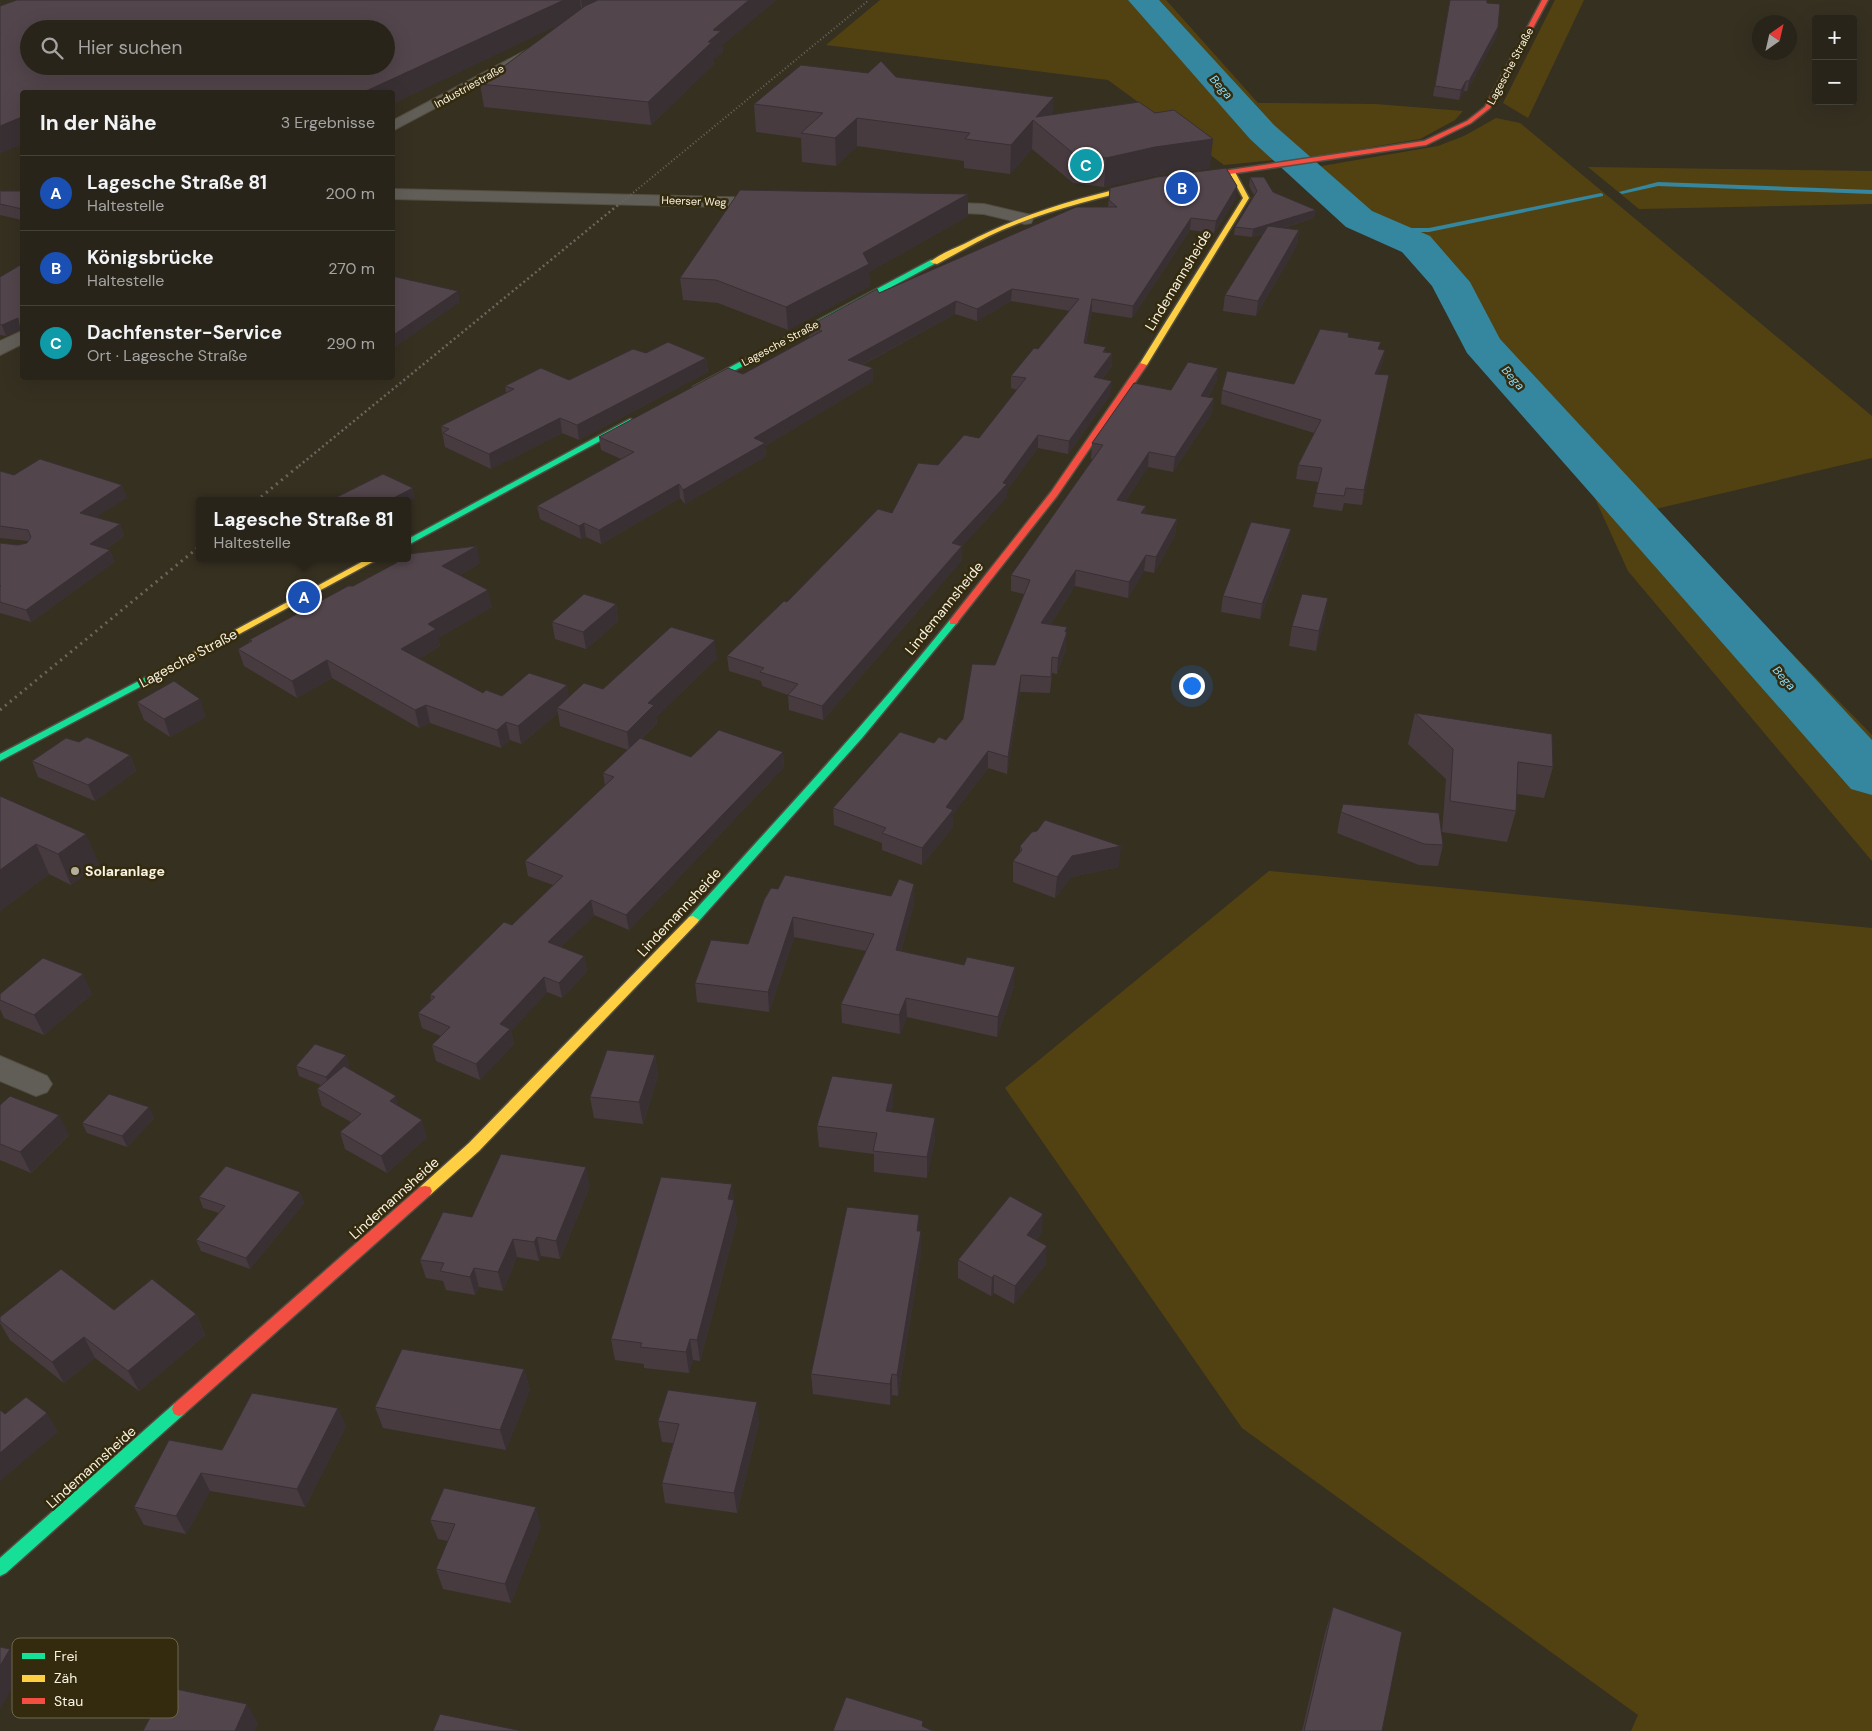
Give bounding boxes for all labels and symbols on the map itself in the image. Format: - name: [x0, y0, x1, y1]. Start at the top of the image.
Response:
- north arrow: [1752, 15, 1797, 60]
- street label: Lagesche Straße: [1484, 25, 1536, 107]
- street label: Industriestraße: [432, 61, 506, 111]
- water label: Bega: [1206, 71, 1236, 103]
- pin: C: [1070, 146, 1102, 184]
- pin: B: [1166, 169, 1198, 207]
- street label: Heerser Weg: [661, 193, 727, 209]
- street label: Lindemannsheide: [1141, 226, 1215, 334]
- street label: Lagesche Straße: [739, 317, 821, 369]
- water label: Bega: [1498, 362, 1528, 394]
- street label: Lindemannsheide: [901, 558, 987, 658]
- pin: A: [288, 578, 320, 616]
- street label: Lagesche Straße: [136, 625, 240, 691]
- water label: Bega: [1769, 662, 1799, 694]
- your location: [1179, 673, 1205, 699]
- place label: Solaranlage: [85, 862, 165, 880]
- street label: Lindemannsheide: [633, 864, 725, 960]
- marker: Solaranlage: [69, 865, 81, 877]
- street label: Lindemannsheide: [345, 1153, 443, 1243]
- street label: Lindemannsheide: [42, 1422, 140, 1512]
- legend: [12, 1638, 178, 1718]
- text: Frei: [54, 1647, 78, 1665]
- text: Zäh: [54, 1669, 77, 1687]
- text: Stau: [54, 1692, 83, 1710]

